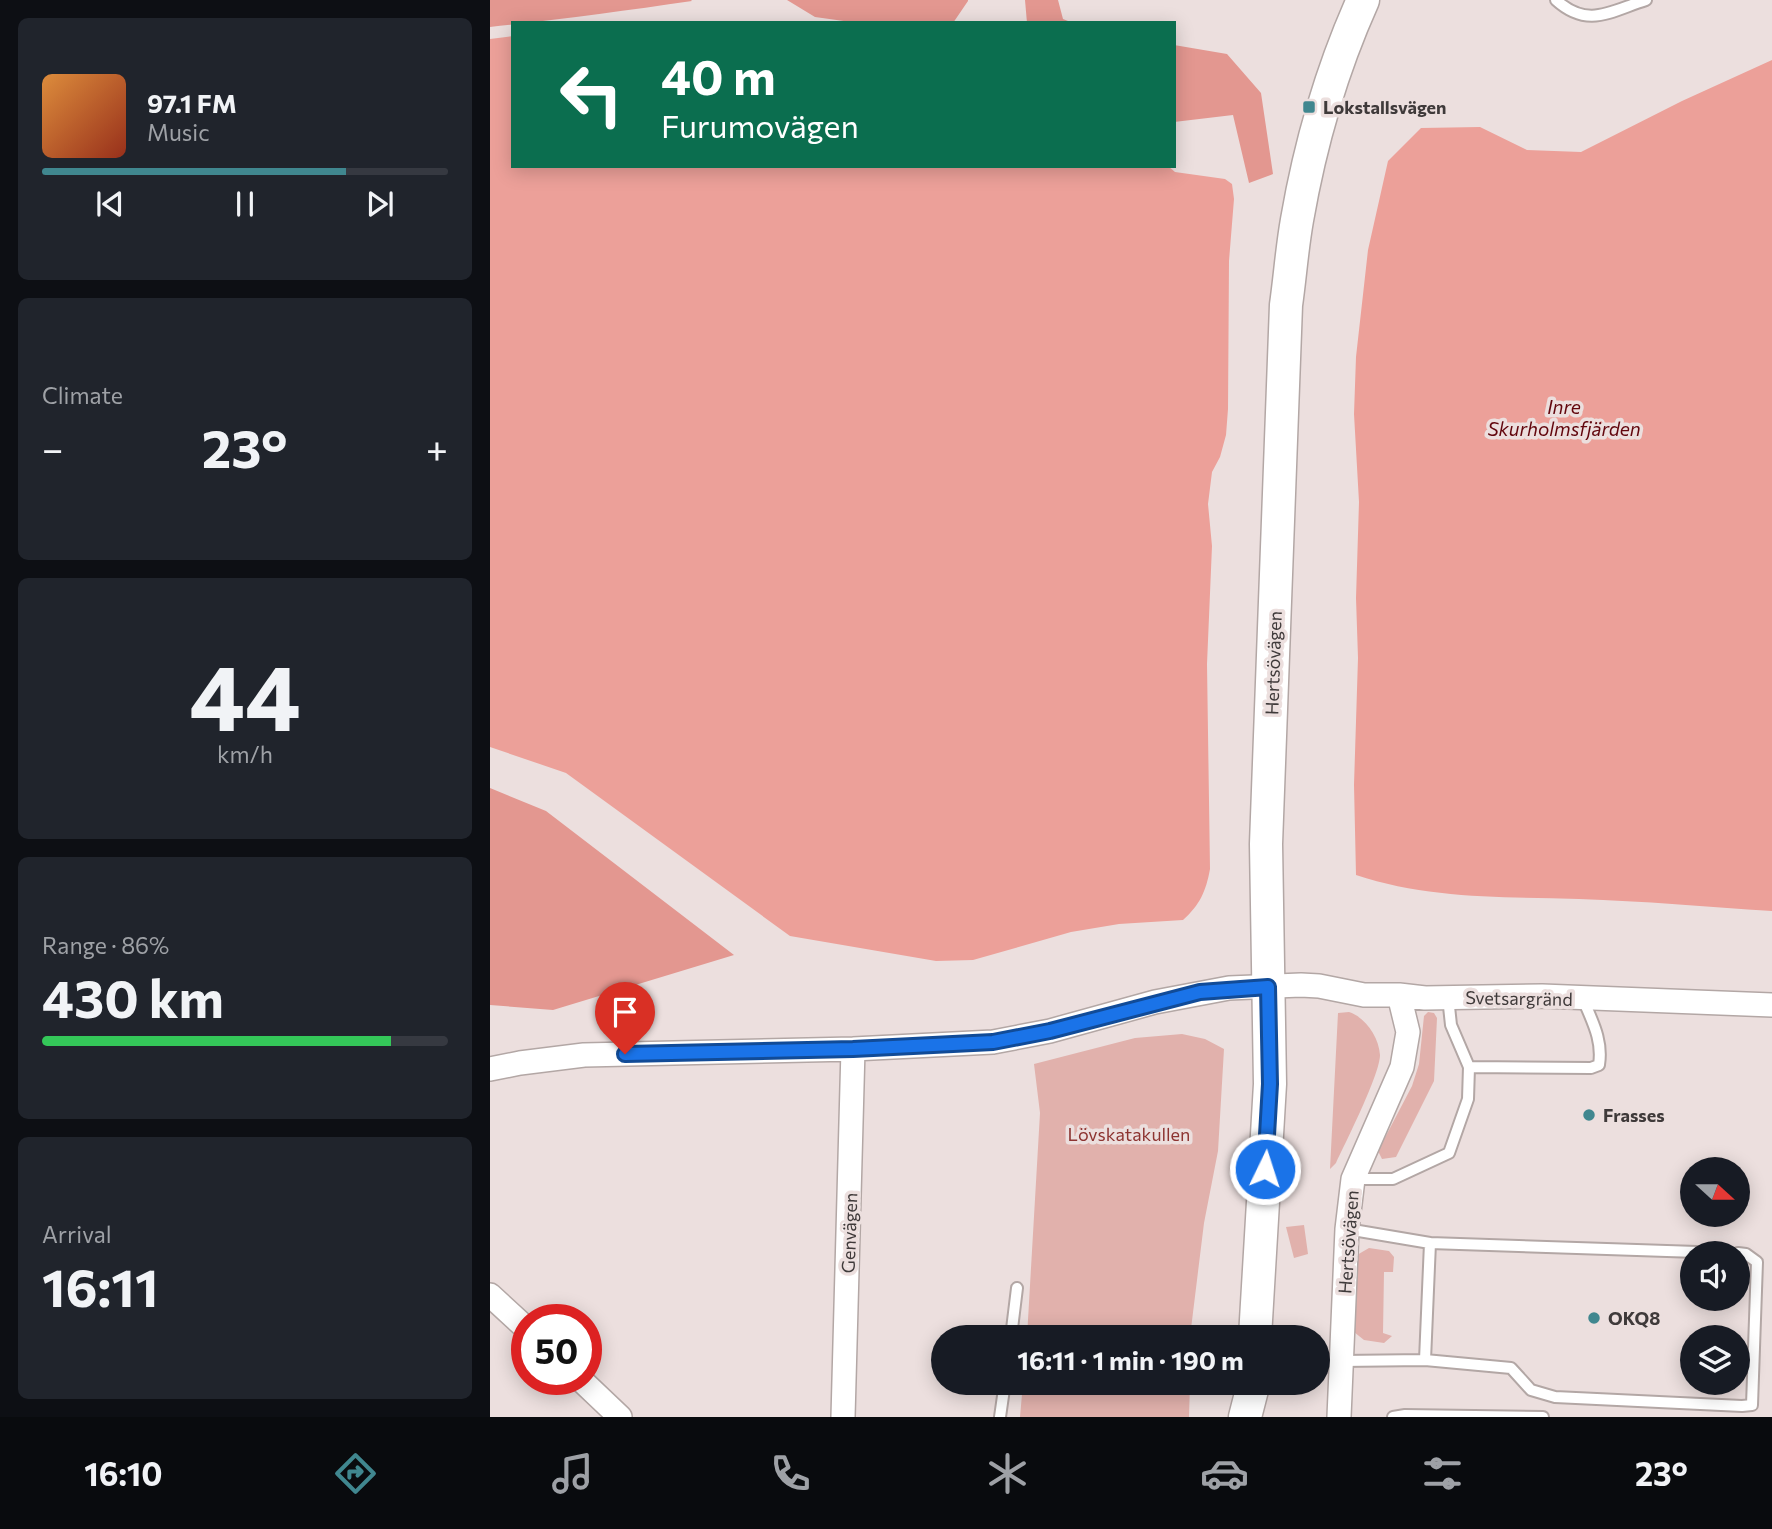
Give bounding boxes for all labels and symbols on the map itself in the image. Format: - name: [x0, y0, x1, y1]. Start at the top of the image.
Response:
- place label: Lokstallsvägen: [1323, 96, 1447, 118]
- marker: Lokstallsvägen: [1301, 99, 1317, 115]
- water label: Inre Skurholmsfjärden: [1487, 395, 1641, 440]
- street label: Hertsövägen: [1260, 611, 1286, 715]
- pin: [595, 982, 655, 1054]
- street label: Svetsargränd: [1465, 986, 1573, 1010]
- place label: Frasses: [1603, 1104, 1665, 1126]
- marker: Frasses: [1581, 1107, 1597, 1123]
- park label: Lövskatakullen: [1068, 1123, 1190, 1145]
- position arrow: [1228, 1132, 1302, 1206]
- north arrow: [1680, 1157, 1750, 1227]
- street label: Hertsövägen: [1333, 1189, 1363, 1295]
- street label: Genvägen: [837, 1192, 861, 1274]
- speed limit sign: 50: [511, 1304, 602, 1395]
- place label: OKQ8: [1608, 1307, 1660, 1329]
- marker: OKQ8: [1586, 1310, 1602, 1326]

